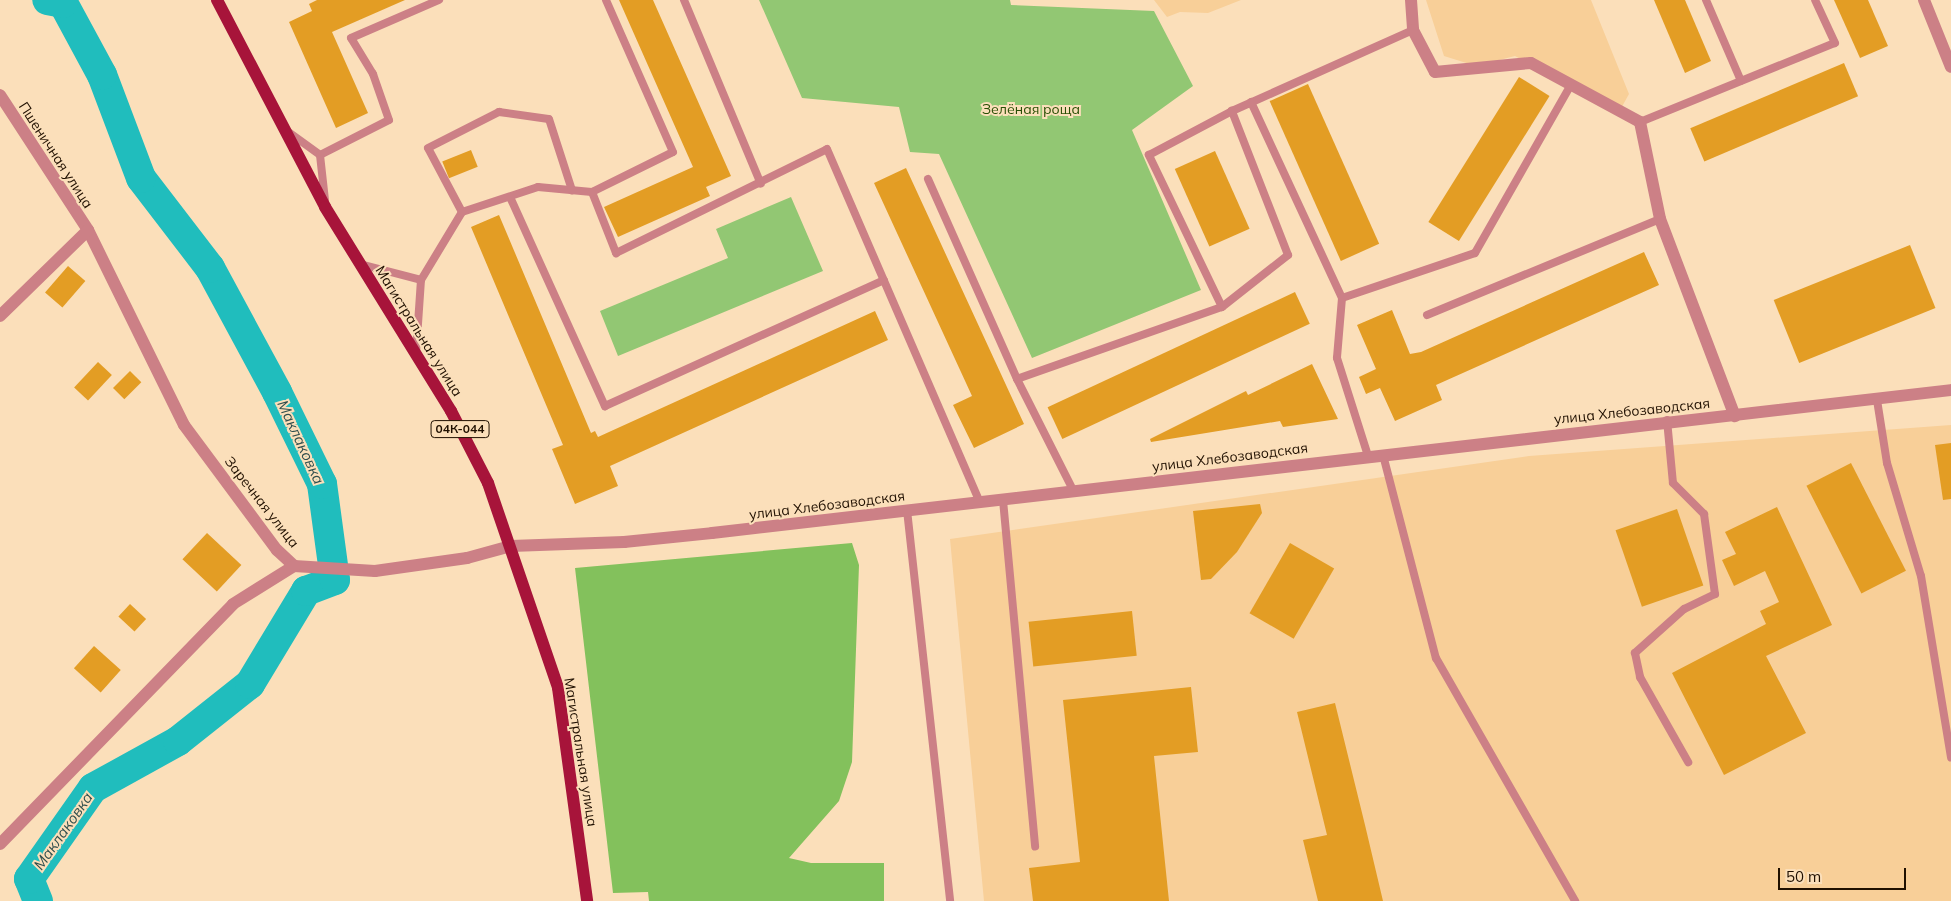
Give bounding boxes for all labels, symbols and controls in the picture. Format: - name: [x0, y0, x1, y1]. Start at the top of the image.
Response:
- street label: Пшеничная улица: [15, 99, 97, 211]
- park label: Зелёная роща: [982, 101, 1080, 117]
- street label: Магистральная улица: [372, 263, 466, 399]
- street label: улица Хлебозаводская: [1553, 394, 1711, 428]
- water label: Маклаковка: [274, 397, 328, 487]
- road number: 04К-044: [430, 419, 490, 438]
- street label: улица Хлебозаводская: [1151, 439, 1309, 475]
- street label: Заречная улица: [221, 453, 303, 551]
- street label: улица Хлебозаводская: [748, 487, 906, 523]
- street label: Магистральная улица: [561, 676, 601, 828]
- water label: Маклаковка: [30, 789, 96, 873]
- scale bar: [1781, 858, 1908, 890]
- text: 50 m: [1786, 867, 1821, 886]

